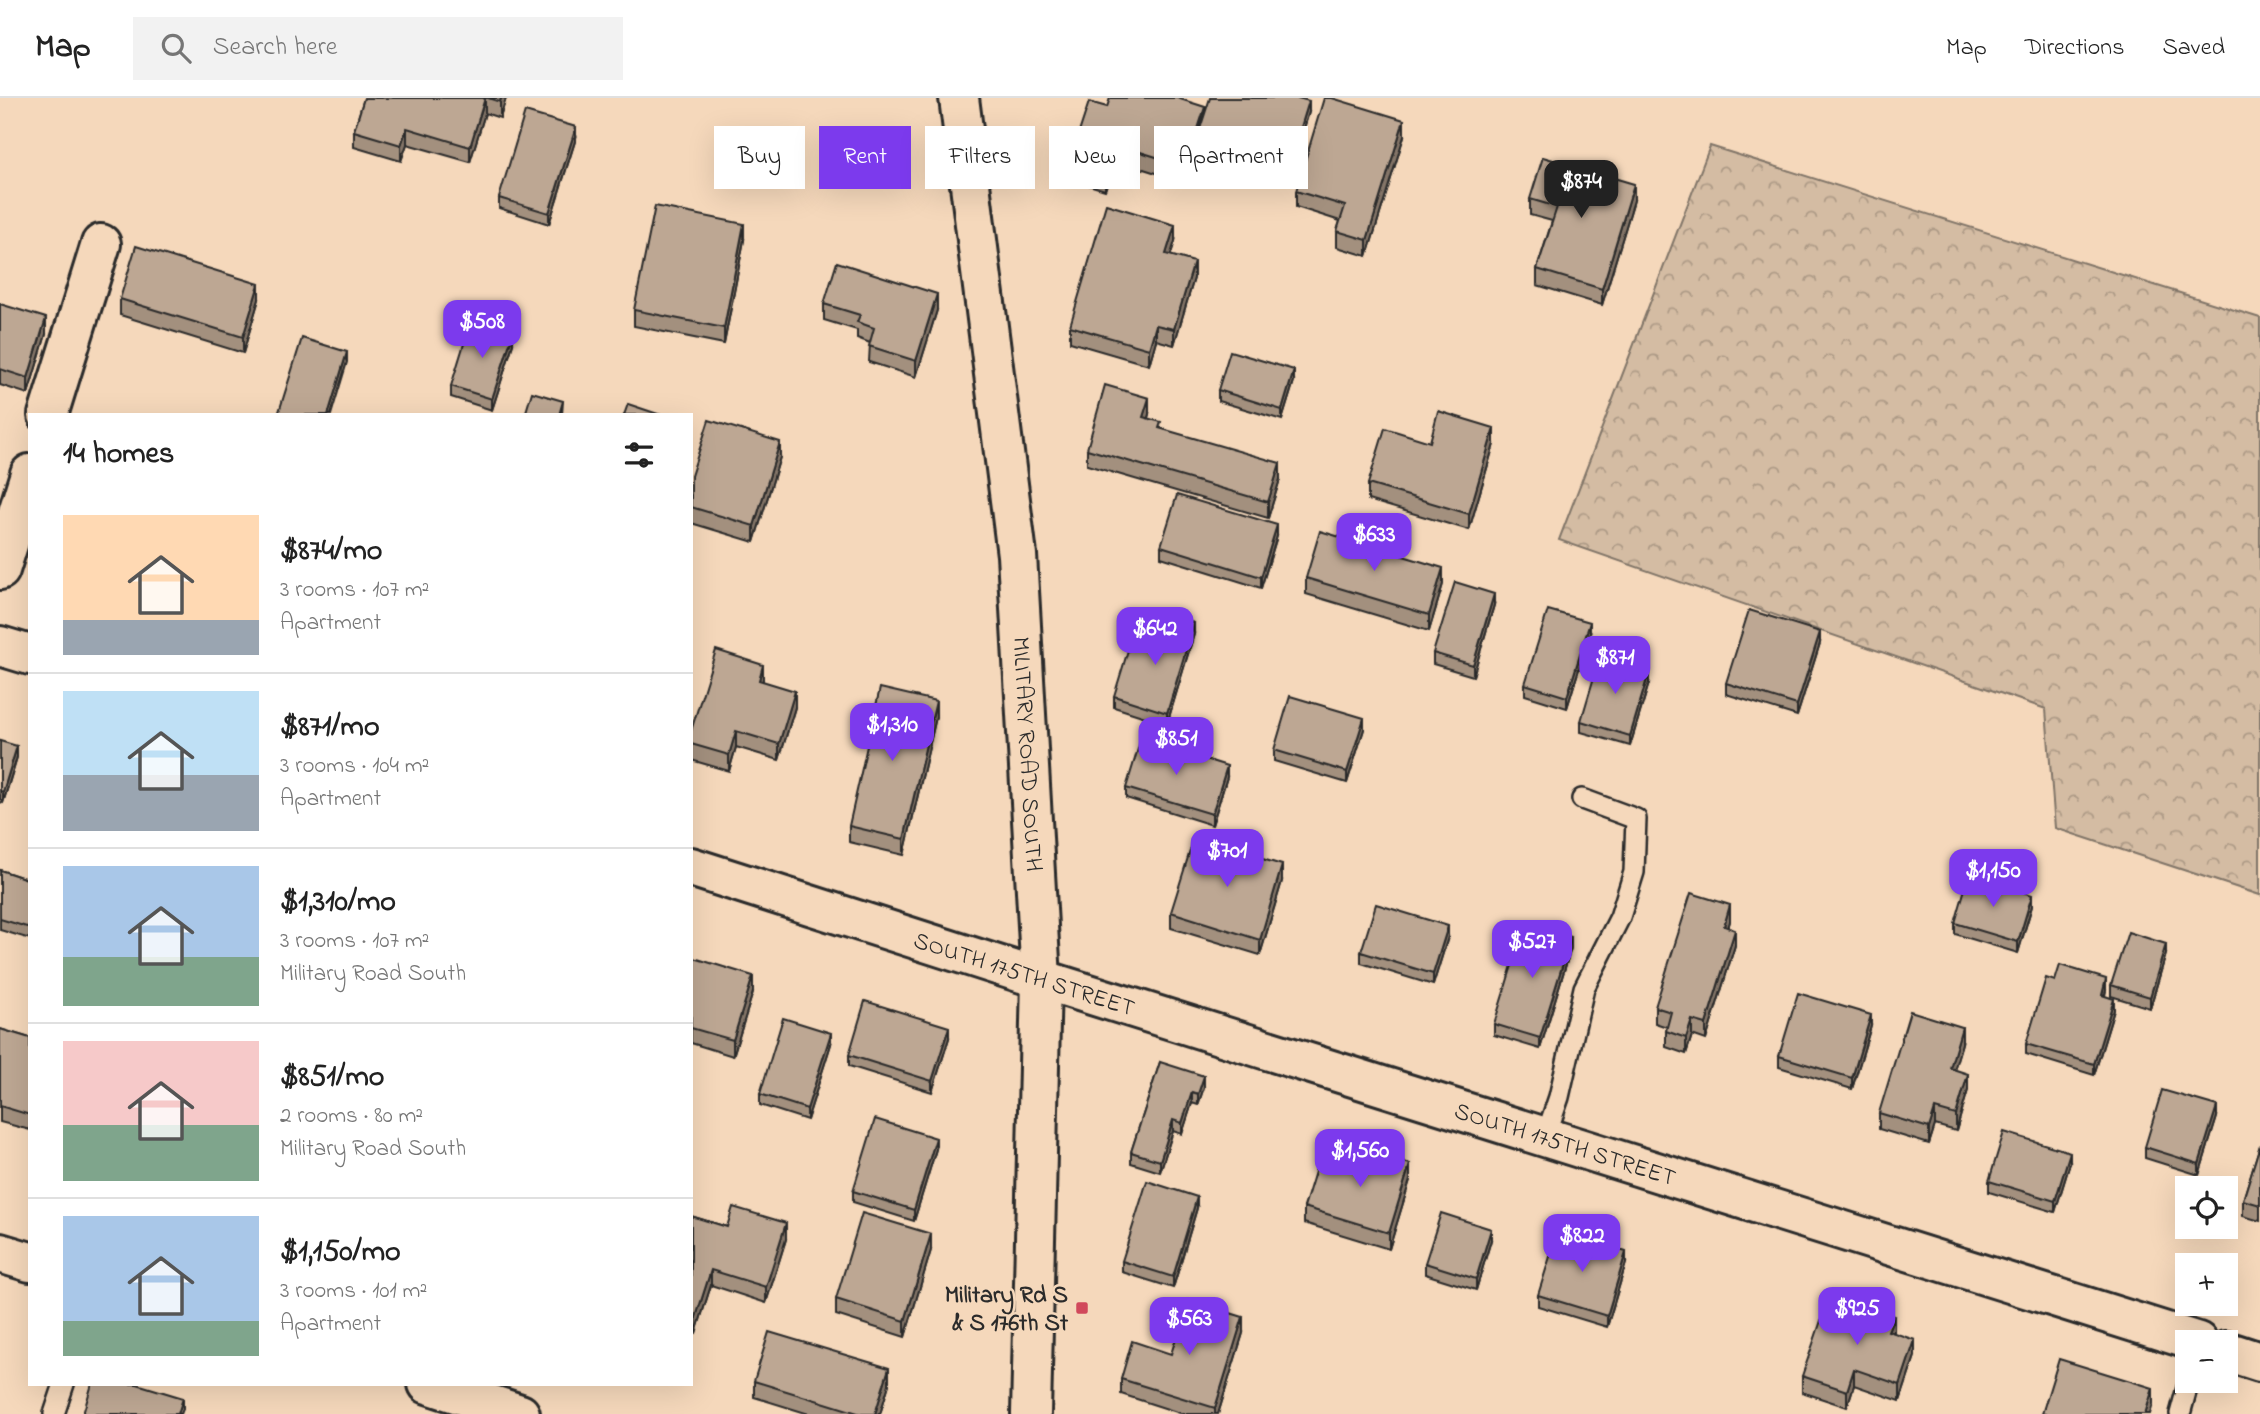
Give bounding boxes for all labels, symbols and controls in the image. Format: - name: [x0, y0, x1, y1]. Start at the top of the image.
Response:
- search box: [133, 17, 623, 80]
- text: Map: [35, 24, 91, 72]
- icon: search: [157, 29, 195, 67]
- text: Search here: [213, 29, 337, 67]
- text: Map: [1946, 31, 1987, 66]
- text: Directions: [2025, 31, 2124, 66]
- text: Saved: [2162, 31, 2225, 66]
- chip: Buy: [714, 126, 805, 189]
- chip: Rent: [819, 126, 911, 189]
- chip: Filters: [925, 126, 1035, 189]
- chip: New: [1049, 126, 1140, 189]
- chip: Apartment: [1154, 126, 1308, 189]
- pin: $874: [1540, 160, 1622, 220]
- text: $874: [1560, 166, 1602, 199]
- pin: $508: [441, 300, 523, 360]
- text: $508: [459, 306, 505, 339]
- text: 14 homes: [63, 433, 174, 477]
- icon: filters: [620, 436, 658, 474]
- pin: $633: [1333, 514, 1415, 573]
- text: $633: [1352, 519, 1396, 552]
- text: $874/mo: [280, 530, 382, 574]
- icon: home: [119, 543, 203, 627]
- text: 3 rooms · 107 m²: [280, 574, 429, 607]
- text: Apartment: [280, 607, 381, 640]
- pin: $642: [1114, 608, 1196, 667]
- text: $642: [1133, 613, 1177, 646]
- street label: MILITARY ROAD SOUTH: [1002, 636, 1050, 873]
- pin: $871: [1574, 636, 1656, 696]
- text: $871: [1595, 642, 1635, 675]
- pin: $1,310: [835, 704, 949, 763]
- text: $871/mo: [280, 706, 379, 750]
- text: $1,310: [866, 709, 918, 742]
- pin: $851: [1135, 718, 1217, 777]
- icon: home: [119, 719, 203, 803]
- text: $851: [1154, 723, 1198, 756]
- text: 3 rooms · 104 m²: [280, 750, 429, 783]
- text: Apartment: [280, 783, 381, 816]
- pin: $701: [1186, 830, 1268, 889]
- text: $701: [1207, 835, 1247, 868]
- pin: $1,150: [1936, 850, 2050, 909]
- text: $1,150: [1965, 855, 2021, 888]
- text: $1,310/mo: [280, 881, 396, 925]
- icon: home: [119, 894, 203, 978]
- pin: $527: [1491, 920, 1573, 980]
- street label: SOUTH 175TH STREET: [909, 924, 1139, 1027]
- text: 3 rooms · 107 m²: [280, 925, 429, 958]
- text: $527: [1508, 926, 1556, 959]
- text: Military Road South: [280, 958, 466, 991]
- text: $851/mo: [280, 1056, 384, 1100]
- icon: home: [119, 1069, 203, 1153]
- street label: SOUTH 175TH STREET: [1449, 1095, 1680, 1197]
- text: 2 rooms · 80 m²: [280, 1100, 423, 1133]
- pin: $1,560: [1303, 1130, 1417, 1189]
- text: Military Road South: [280, 1133, 466, 1166]
- text: $1,560: [1331, 1135, 1389, 1168]
- map controls: [2175, 1176, 2238, 1393]
- button: locate: [2175, 1176, 2238, 1239]
- pin: $822: [1541, 1214, 1623, 1274]
- text: $822: [1559, 1220, 1605, 1253]
- text: $1,150/mo: [280, 1231, 401, 1275]
- icon: home: [119, 1244, 203, 1328]
- button: +: [2175, 1253, 2238, 1316]
- text: 3 rooms · 101 m²: [280, 1275, 427, 1308]
- place label: Military Rd S & S 176th St: [945, 1279, 1069, 1342]
- pin: $925: [1816, 1288, 1898, 1347]
- text: $925: [1834, 1293, 1880, 1326]
- pin: $563: [1148, 1298, 1230, 1357]
- marker: Military Rd S & S 176th St: [1074, 1300, 1090, 1316]
- text: $563: [1166, 1303, 1212, 1336]
- text: Apartment: [280, 1308, 381, 1341]
- button: −: [2175, 1330, 2238, 1393]

